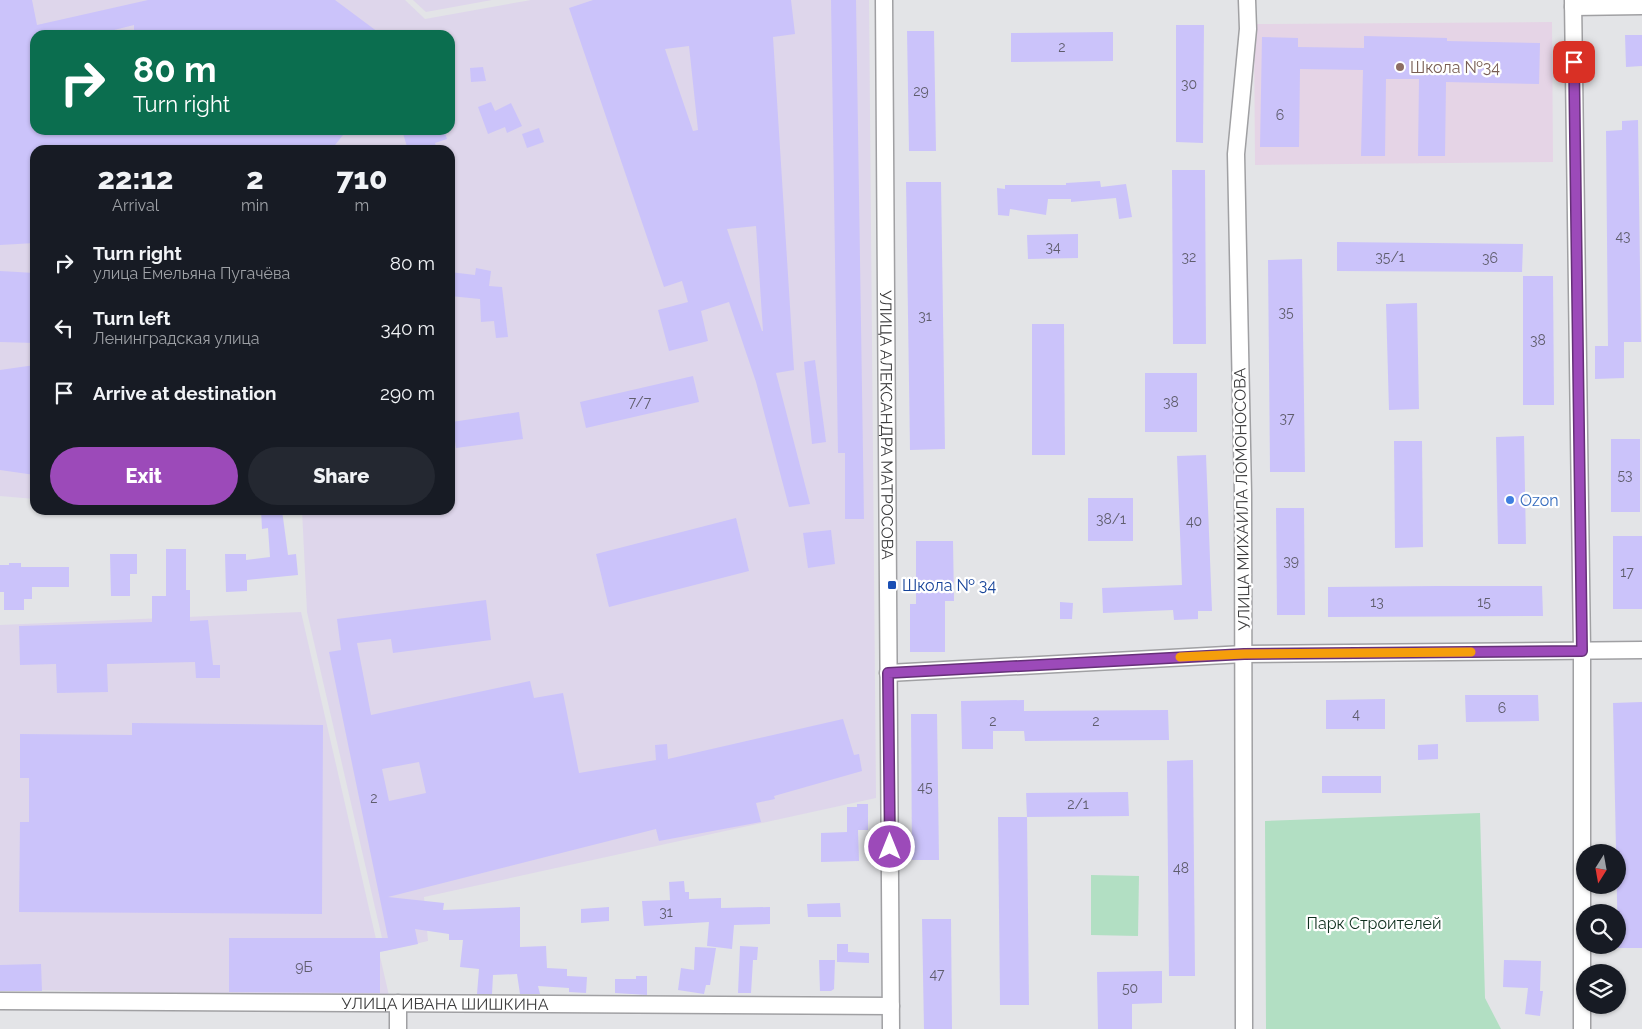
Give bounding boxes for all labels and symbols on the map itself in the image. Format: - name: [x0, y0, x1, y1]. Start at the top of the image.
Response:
- house number: 2: [1058, 39, 1066, 55]
- pin: [1553, 41, 1595, 83]
- place label: Школа №34: [1410, 58, 1500, 77]
- marker: Школа №34: [1394, 61, 1406, 73]
- house number: 30: [1181, 76, 1197, 92]
- house number: 29: [913, 83, 929, 99]
- house number: 6: [1276, 107, 1284, 123]
- house number: 43: [1615, 228, 1631, 244]
- house number: 34: [1045, 239, 1061, 255]
- house number: 32: [1182, 249, 1196, 265]
- house number: 35/1: [1375, 249, 1405, 265]
- house number: 36: [1482, 250, 1498, 266]
- street label: УЛИЦА АЛЕКСАНДРА МАТРОСОВА: [876, 290, 897, 560]
- house number: 35: [1278, 304, 1294, 320]
- house number: 31: [918, 308, 932, 324]
- house number: 38: [1530, 332, 1546, 348]
- street label: УЛИЦА МИХАИЛА ЛОМОНОСОВА: [1230, 367, 1254, 631]
- house number: 7/7: [629, 394, 652, 410]
- house number: 38: [1163, 394, 1179, 410]
- house number: 37: [1280, 410, 1295, 426]
- house number: 53: [1617, 467, 1633, 483]
- place label: Ozon: [1520, 491, 1559, 510]
- marker: Ozon: [1504, 494, 1516, 506]
- house number: 38/1: [1096, 511, 1126, 527]
- house number: 40: [1186, 513, 1202, 529]
- house number: 39: [1283, 553, 1299, 569]
- house number: 17: [1620, 564, 1634, 580]
- place label: Школа № 34: [902, 576, 996, 595]
- marker: Школа № 34: [886, 579, 898, 591]
- house number: 13: [1370, 594, 1384, 610]
- house number: 15: [1477, 594, 1491, 610]
- house number: 6: [1498, 700, 1506, 716]
- house number: 4: [1352, 706, 1360, 722]
- house number: 2: [989, 713, 997, 729]
- house number: 2: [1092, 713, 1100, 729]
- house number: 45: [917, 779, 933, 795]
- house number: 2: [370, 790, 378, 806]
- house number: 2/1: [1067, 796, 1089, 812]
- position arrow: [863, 820, 915, 872]
- north arrow: [1576, 844, 1626, 894]
- house number: 48: [1173, 860, 1189, 876]
- house number: 31: [659, 904, 673, 920]
- park label: Парк Строителей: [1307, 914, 1441, 933]
- house number: 9Б: [295, 959, 313, 975]
- house number: 47: [929, 966, 945, 982]
- house number: 50: [1122, 980, 1138, 996]
- street label: УЛИЦА ИВАНА ШИШКИНА: [341, 993, 549, 1014]

